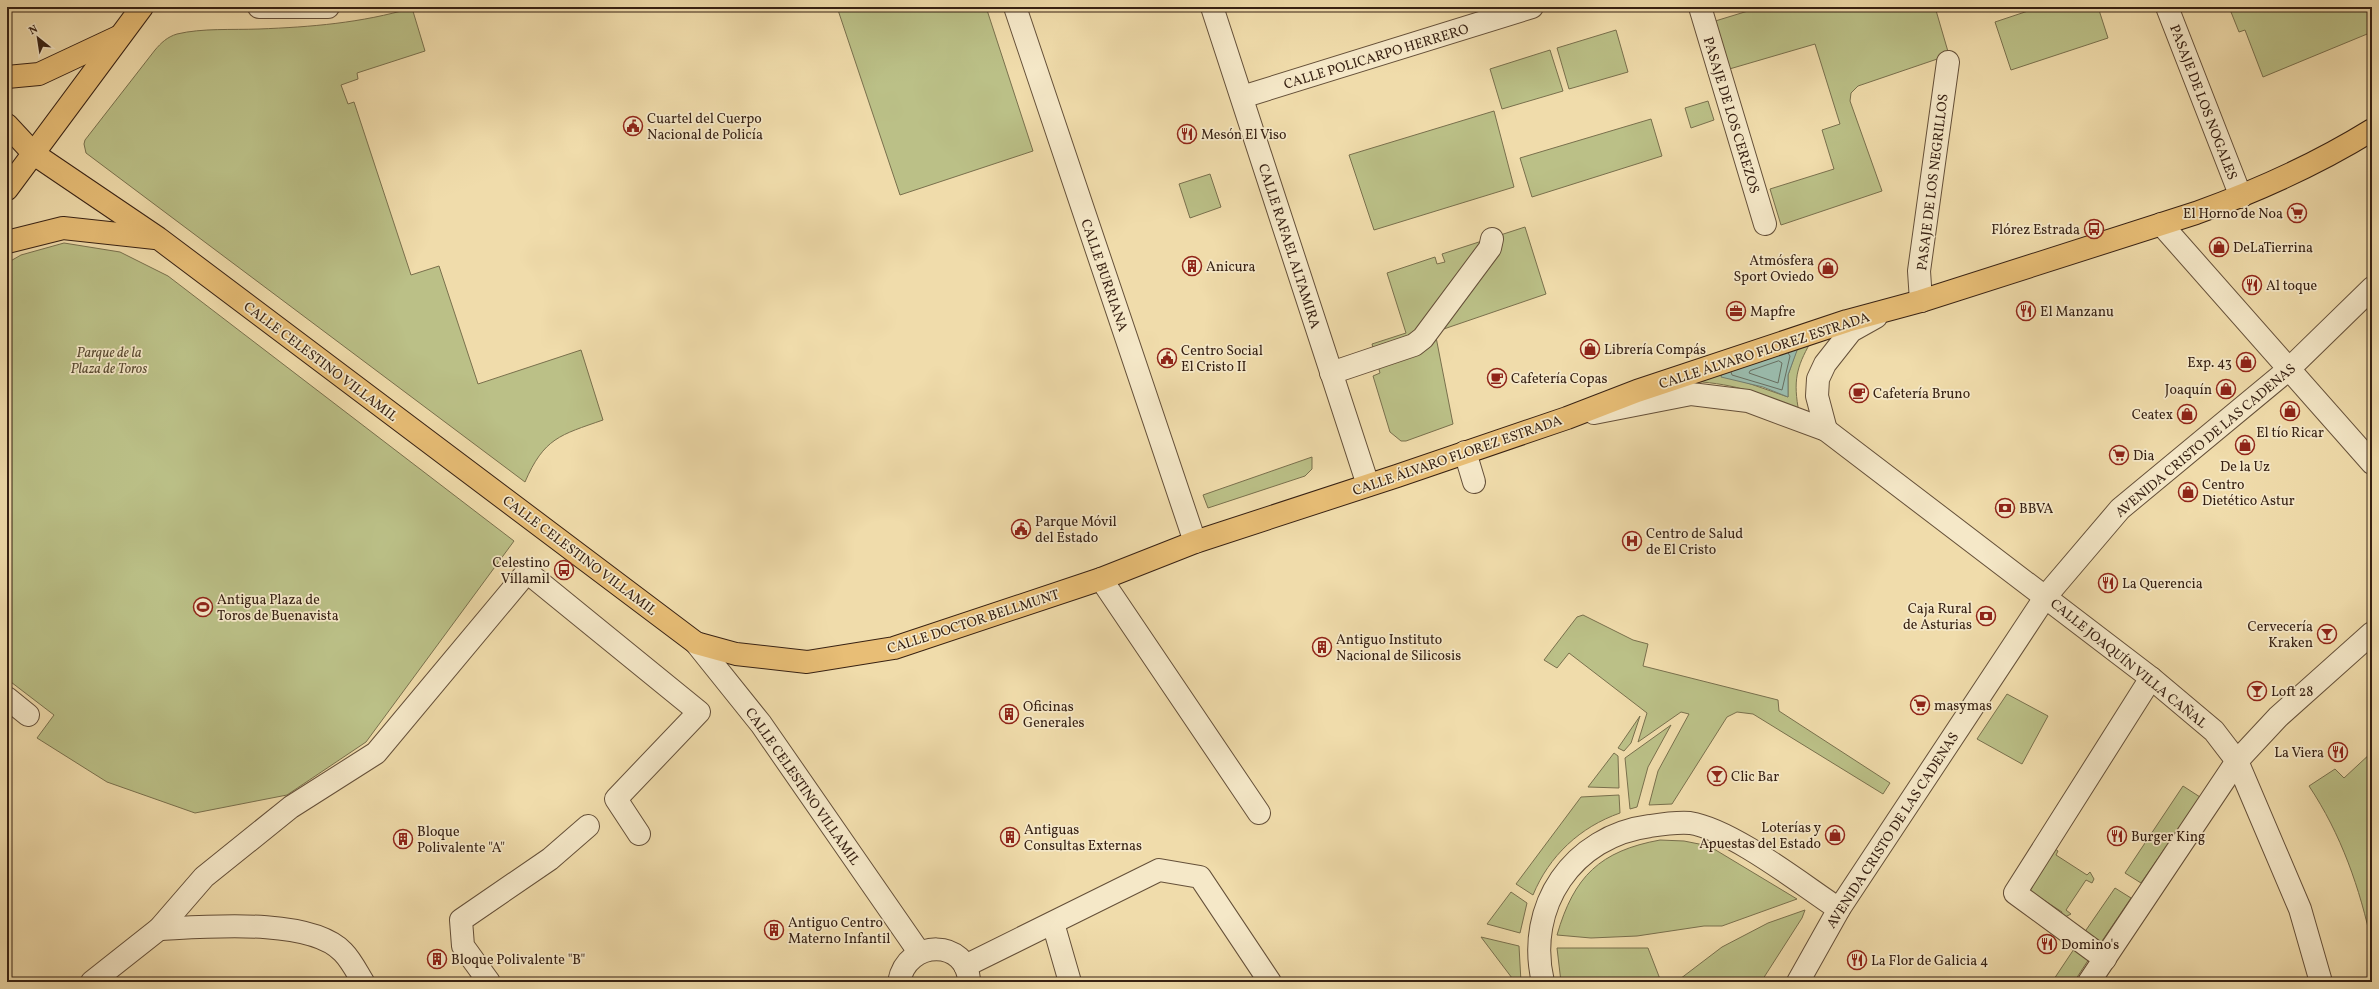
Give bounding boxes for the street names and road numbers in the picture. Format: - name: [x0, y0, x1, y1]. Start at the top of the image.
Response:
- street label: CALLE POLICARPO HERRERO: [1282, 20, 1471, 95]
- street label: PASAJE DE LOS NOGALES: [2164, 22, 2241, 183]
- street label: PASAJE DE LOS CEREZOS: [1698, 35, 1763, 196]
- street label: PASAJE DE LOS NEGRILLOS: [1913, 93, 1954, 272]
- street label: CALLE RAFAEL ALTAMIRA: [1253, 161, 1324, 332]
- street label: CALLE BURRIANA: [1075, 217, 1132, 334]
- street label: CALLE CELESTINO VILLAMIL: [239, 298, 401, 427]
- street label: CALLE ÁLVARO FLOREZ ESTRADA: [1657, 308, 1872, 395]
- street label: AVENIDA CRISTO DE LAS CADENAS: [2112, 360, 2300, 522]
- street label: CALLE ÁLVARO FLOREZ ESTRADA: [1350, 412, 1565, 501]
- street label: CALLE CELESTINO VILLAMIL: [498, 492, 660, 621]
- street label: CALLE DOCTOR BELLMUNT: [885, 586, 1062, 659]
- street label: CALLE JOAQUÍN VILLA CAÑAL: [2046, 595, 2211, 734]
- street label: CALLE CELESTINO VILLAMIL: [740, 704, 864, 870]
- street label: AVENIDA CRISTO DE LAS CADENAS: [1823, 729, 1964, 933]

